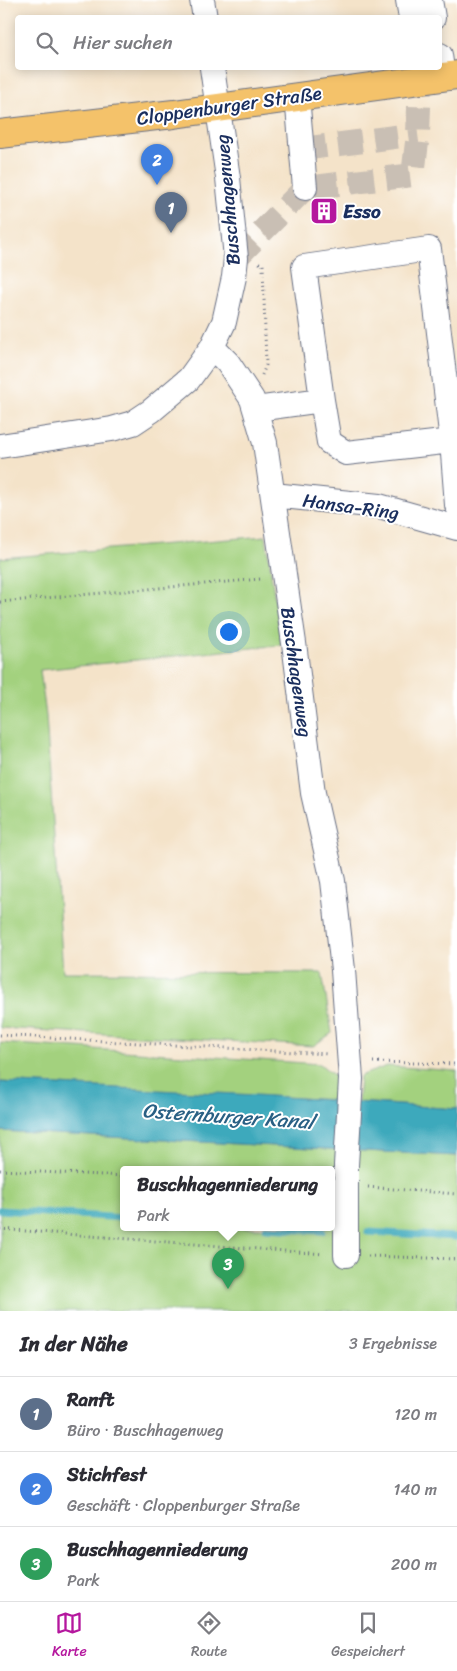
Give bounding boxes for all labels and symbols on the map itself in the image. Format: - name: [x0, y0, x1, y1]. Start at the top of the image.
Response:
- street label: Cloppenburger Straße: [134, 76, 324, 135]
- street label: Buschhagenweg: [205, 133, 250, 267]
- pin: 2: [141, 144, 173, 185]
- pin: 1: [155, 192, 187, 233]
- place label: Esso: [343, 195, 381, 228]
- building icon: Esso: [309, 196, 339, 226]
- street label: Hansa-Ring: [301, 483, 402, 530]
- street label: Buschhagenweg: [271, 605, 322, 740]
- your location: [216, 619, 242, 645]
- water label: Osternburger Kanal: [141, 1093, 319, 1140]
- pin: 3: [212, 1248, 244, 1289]

